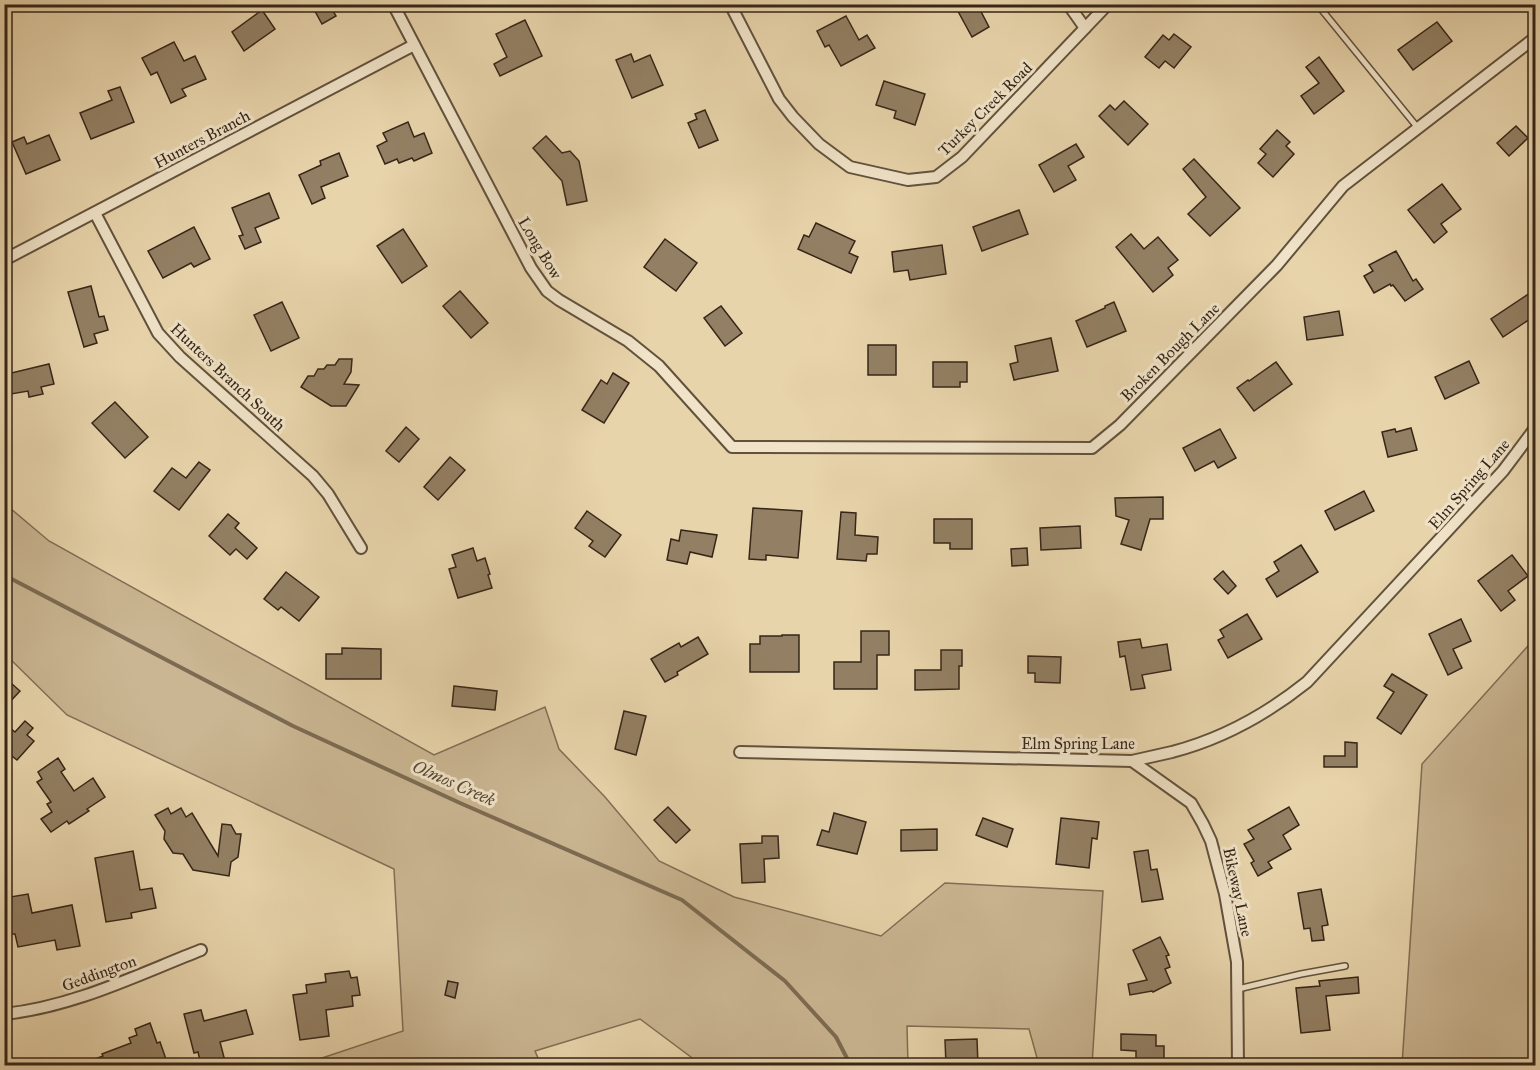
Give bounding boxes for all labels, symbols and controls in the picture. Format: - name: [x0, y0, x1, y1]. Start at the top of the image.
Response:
- street label: Turkey Creek Road: [934, 58, 1036, 160]
- street label: Hunters Branch: [151, 106, 253, 172]
- street label: Long Bow: [513, 214, 566, 283]
- street label: Broken Bough Lane: [1117, 299, 1224, 406]
- street label: Hunters Branch South: [167, 319, 289, 435]
- street label: Elm Spring Lane: [1425, 435, 1514, 534]
- street label: Elm Spring Lane: [1021, 734, 1135, 754]
- water label: Olmos Creek: [409, 755, 499, 811]
- street label: Bikeway Lane: [1219, 846, 1257, 939]
- street label: Geddington: [59, 951, 139, 996]

